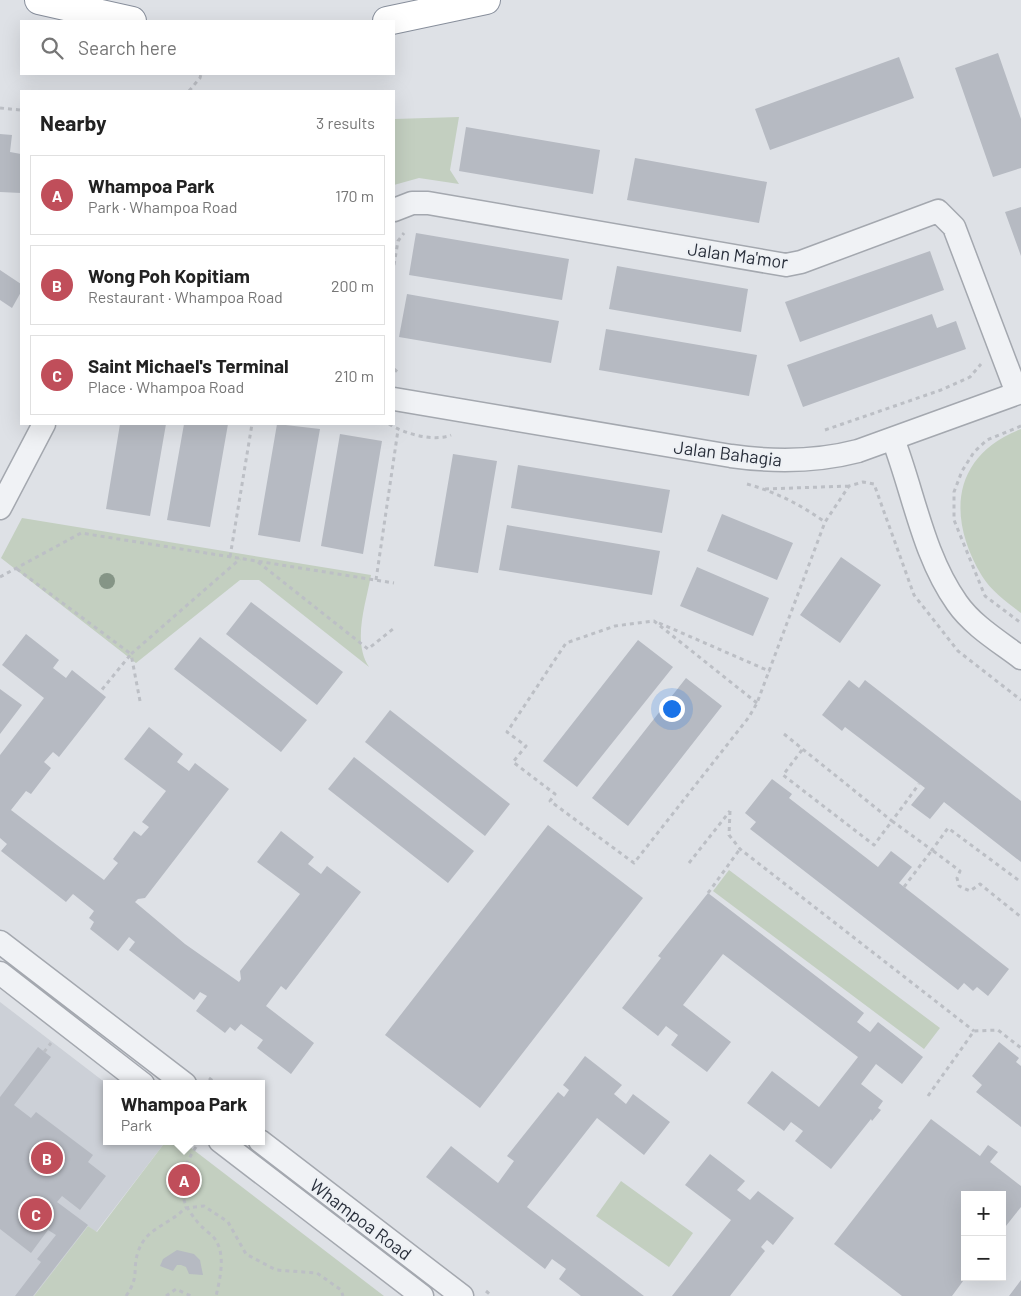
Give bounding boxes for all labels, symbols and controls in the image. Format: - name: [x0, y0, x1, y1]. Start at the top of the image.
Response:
- search box: [20, 20, 395, 75]
- icon: search: [38, 34, 66, 62]
- text: Search here: [78, 36, 177, 59]
- text: Nearby: [40, 110, 106, 135]
- text: 3 results: [316, 113, 375, 132]
- text: Whampoa Park: [88, 174, 215, 197]
- text: A: [52, 186, 62, 205]
- text: 170 m: [335, 186, 374, 205]
- text: Park · Whampoa Road: [88, 197, 237, 216]
- street label: Jalan Ma'mor: [686, 237, 790, 273]
- text: Wong Poh Kopitiam: [88, 264, 250, 287]
- text: B: [52, 276, 62, 295]
- text: 200 m: [331, 276, 374, 295]
- text: Restaurant · Whampoa Road: [88, 287, 283, 306]
- text: Saint Michael's Terminal: [88, 354, 289, 377]
- text: C: [52, 366, 62, 385]
- text: 210 m: [335, 366, 374, 385]
- text: Place · Whampoa Road: [88, 377, 244, 396]
- street label: Jalan Bahagia: [673, 435, 783, 471]
- your location: [659, 696, 685, 722]
- popup: [103, 1080, 265, 1145]
- text: Whampoa Park: [121, 1092, 247, 1115]
- text: Park: [121, 1115, 152, 1134]
- pin: B: [31, 1139, 63, 1177]
- pin: A: [168, 1161, 200, 1199]
- street label: Whampoa Road: [306, 1174, 416, 1264]
- map controls: [961, 1191, 1006, 1281]
- button: +: [961, 1191, 1006, 1236]
- pin: C: [20, 1195, 52, 1233]
- button: −: [961, 1236, 1006, 1281]

